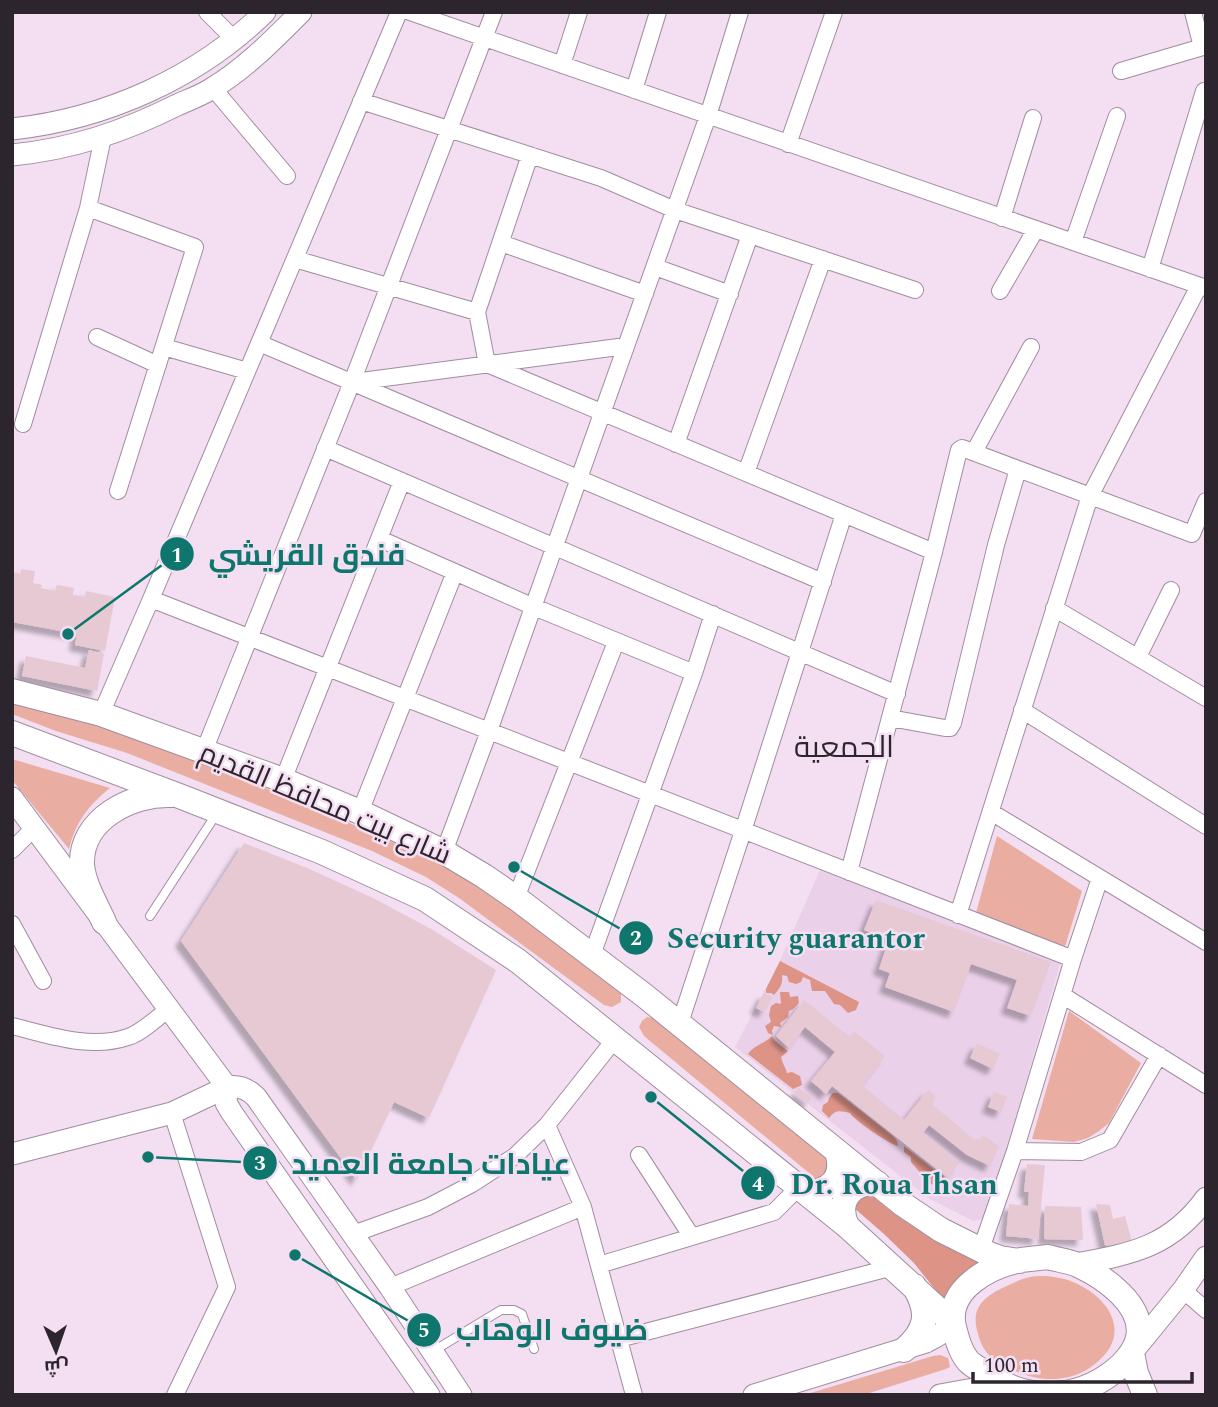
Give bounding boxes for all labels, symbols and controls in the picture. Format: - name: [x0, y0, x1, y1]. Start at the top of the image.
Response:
- callout: فندق القريشي: [160, 529, 420, 580]
- text: فندق القريشي: [209, 533, 405, 579]
- text: 1: [171, 540, 183, 572]
- district label: الجمعية: [794, 725, 894, 771]
- street label: شارع بيت محافظ القديم: [192, 731, 458, 877]
- callout: Security guarantor: [618, 912, 939, 963]
- text: Security guarantor: [667, 916, 925, 962]
- text: 2: [630, 923, 642, 955]
- callout: عيادات جامعة العميد: [243, 1138, 585, 1189]
- text: عيادات جامعة العميد: [291, 1142, 571, 1188]
- text: 3: [254, 1148, 266, 1180]
- callout: Dr. Roua Ihsan: [741, 1158, 1012, 1209]
- text: Dr. Roua Ihsan: [790, 1162, 998, 1208]
- text: 4: [752, 1169, 764, 1201]
- callout: ضيوف الوهاب: [407, 1304, 662, 1355]
- text: ضيوف الوهاب: [456, 1308, 648, 1354]
- text: 5: [418, 1315, 430, 1347]
- north arrow: [21, 1316, 91, 1386]
- scale bar: [973, 1340, 1192, 1384]
- text: 100 m: [984, 1350, 1039, 1382]
- text: ش: [44, 1352, 69, 1381]

